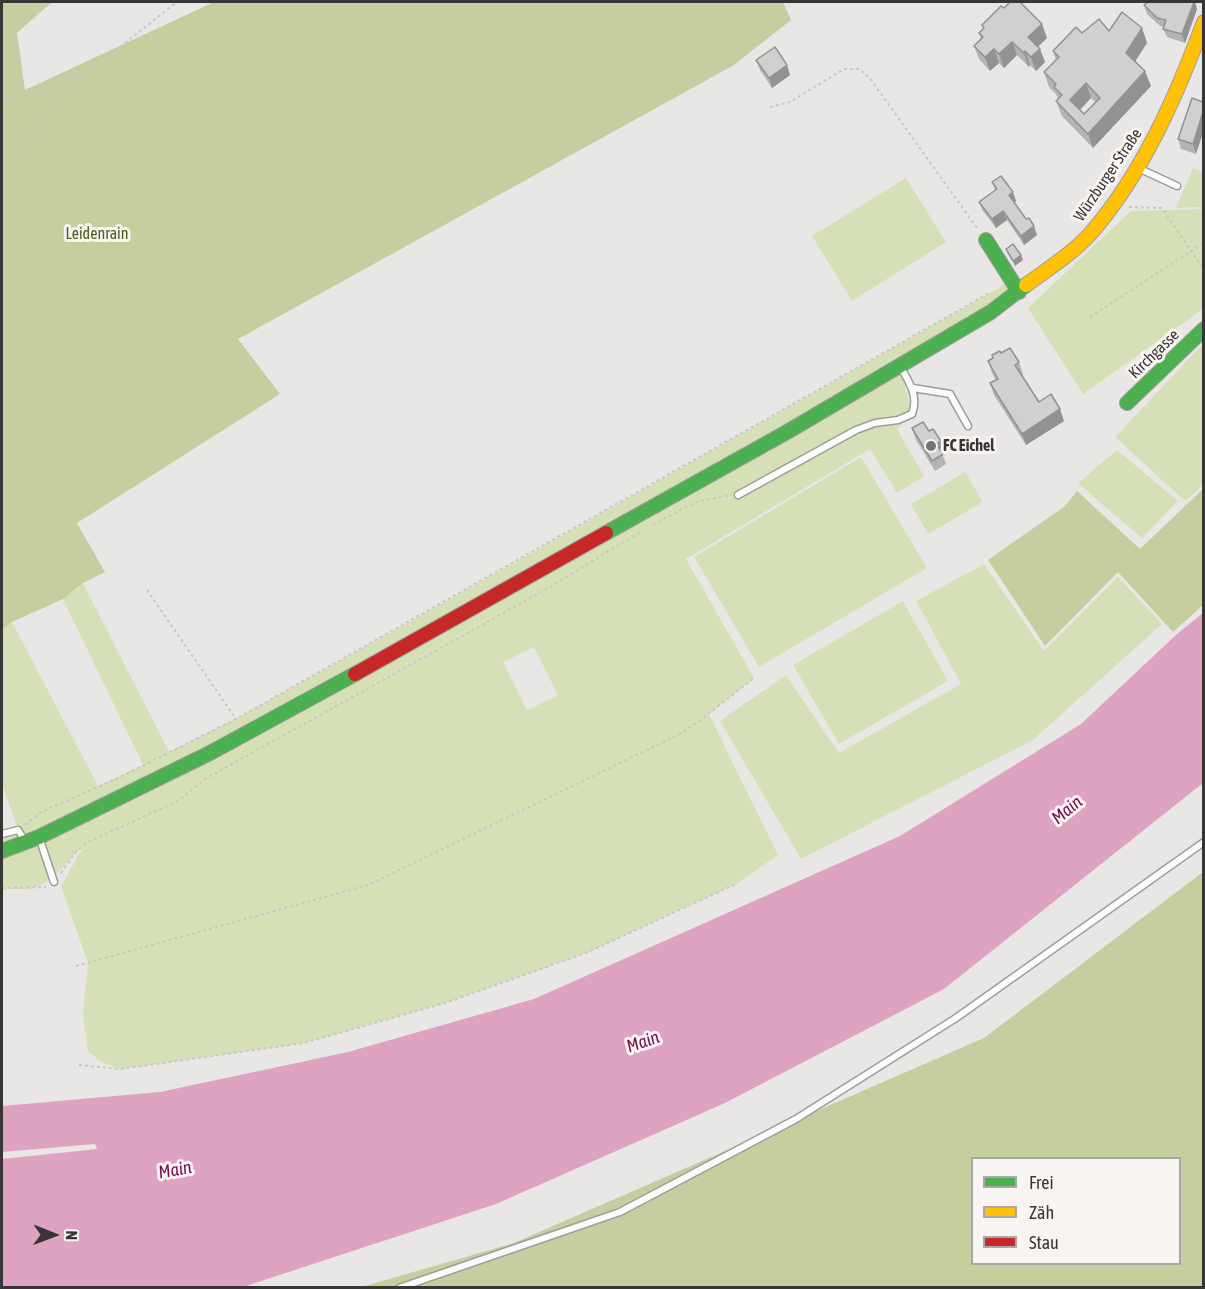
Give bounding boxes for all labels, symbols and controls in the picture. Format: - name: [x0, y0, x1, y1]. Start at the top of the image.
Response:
- street label: Würzburger Straße: [1070, 125, 1146, 225]
- park label: Leidenrain: [65, 224, 129, 244]
- street label: Kirchgasse: [1125, 325, 1183, 383]
- place label: FC Eichel: [943, 436, 995, 456]
- marker: FC Eichel: [924, 439, 938, 453]
- water label: Main: [1047, 791, 1087, 829]
- water label: Main: [624, 1026, 662, 1058]
- water label: Main: [157, 1156, 193, 1184]
- legend: [971, 1157, 1181, 1265]
- text: Frei: [1029, 1172, 1054, 1193]
- text: Zäh: [1029, 1202, 1054, 1223]
- north arrow: [24, 1205, 84, 1265]
- text: N: [63, 1230, 81, 1240]
- text: Stau: [1029, 1232, 1059, 1253]

